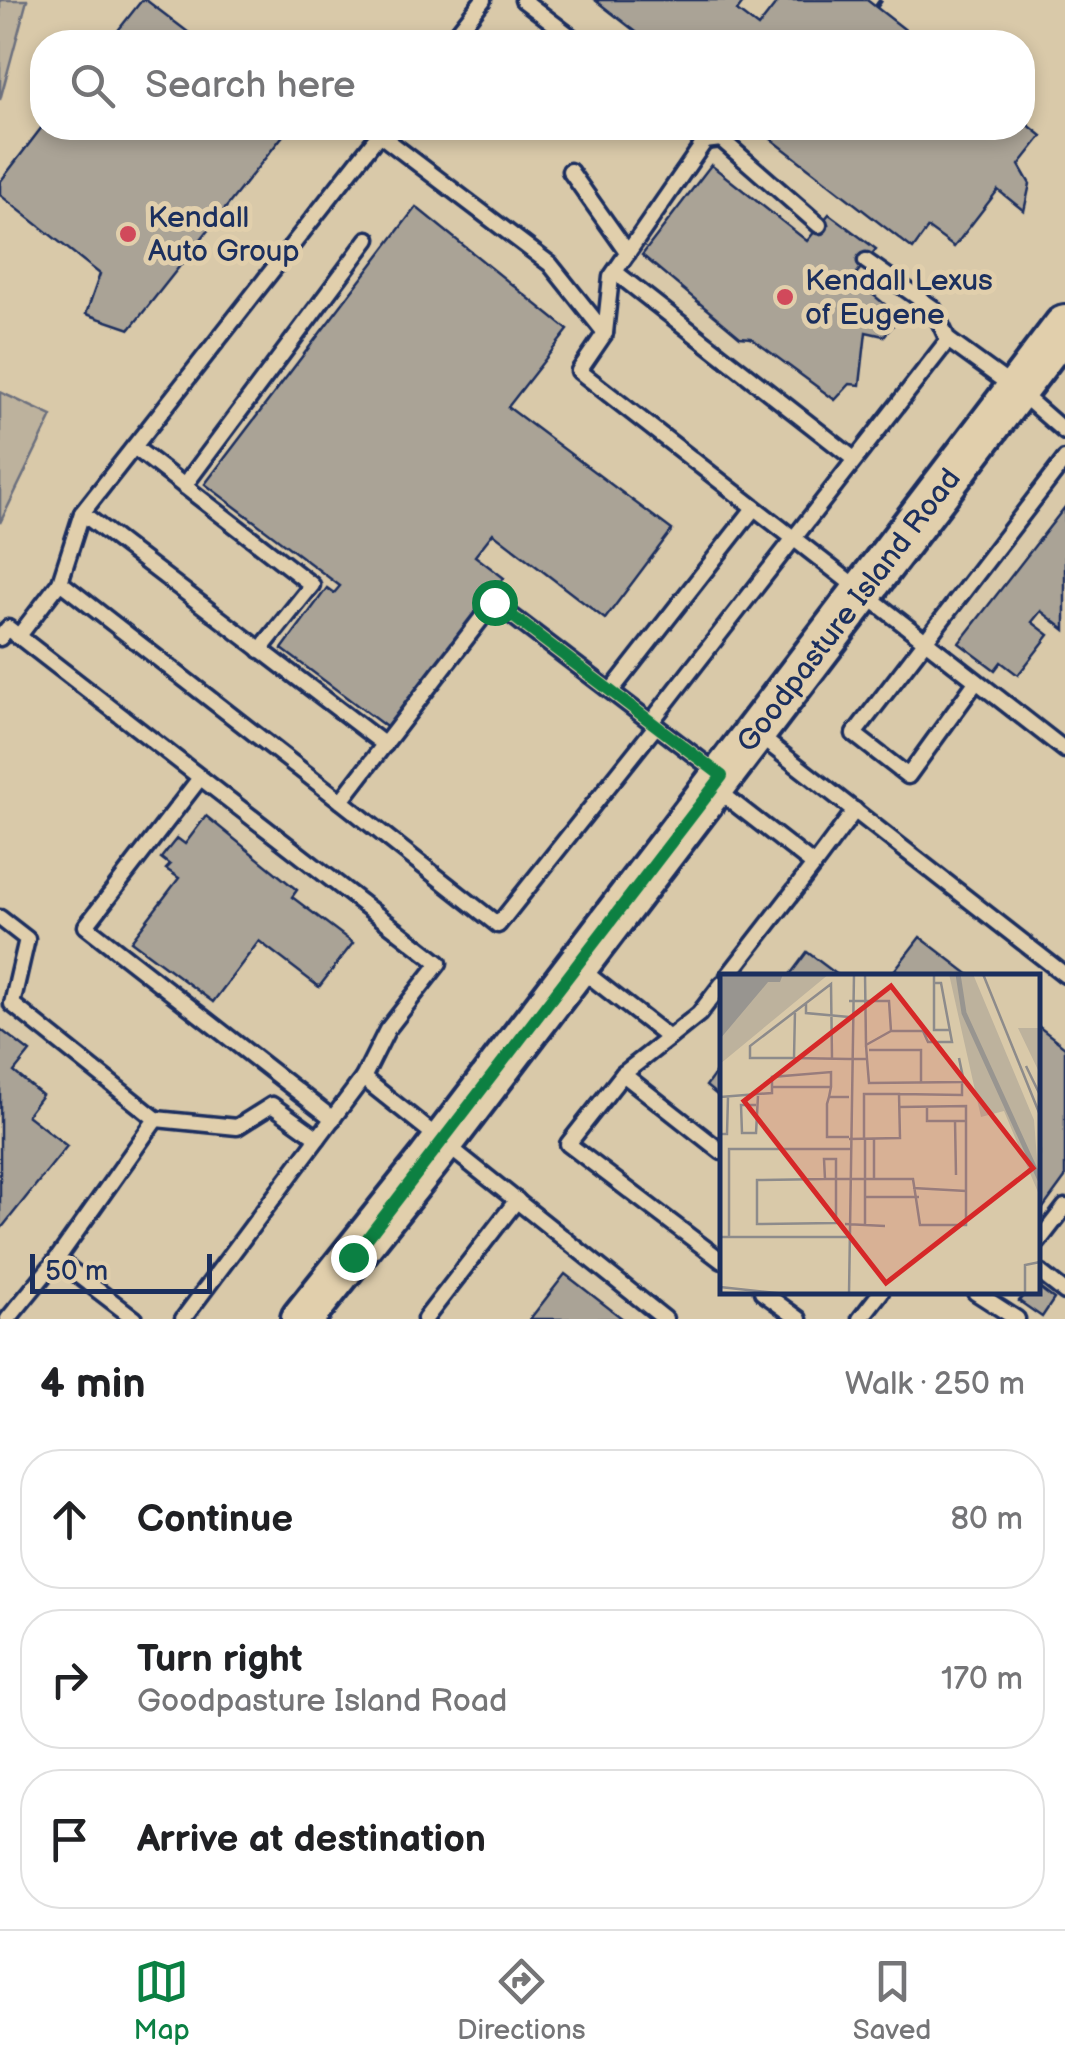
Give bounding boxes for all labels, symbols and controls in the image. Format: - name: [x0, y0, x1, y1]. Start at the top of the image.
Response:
- search box: [30, 30, 1035, 140]
- icon: search: [65, 58, 120, 113]
- text: Search here: [145, 63, 356, 108]
- place label: Kendall Auto Group: [148, 200, 300, 270]
- marker: Kendall Auto Group: [117, 223, 139, 245]
- place label: Kendall Lexus of Eugene: [805, 263, 993, 333]
- marker: Kendall Lexus of Eugene: [774, 286, 796, 308]
- street label: Goodpasture Island Road: [729, 462, 969, 760]
- route start: [472, 580, 518, 626]
- inset map: [720, 974, 1040, 1294]
- route end: [331, 1235, 377, 1281]
- scale bar: [30, 1249, 212, 1294]
- text: 50 m: [45, 1255, 108, 1288]
- text: 4 min: [40, 1359, 146, 1410]
- text: Walk · 250 m: [845, 1365, 1025, 1404]
- icon: ahead: [42, 1492, 97, 1547]
- text: Continue: [137, 1497, 293, 1542]
- text: 80 m: [950, 1500, 1023, 1539]
- text: Turn right: [137, 1637, 302, 1682]
- icon: right: [42, 1652, 97, 1707]
- text: 170 m: [941, 1660, 1023, 1699]
- text: Goodpasture Island Road: [137, 1682, 507, 1721]
- icon: arrive: [42, 1812, 97, 1867]
- text: Arrive at destination: [137, 1817, 486, 1862]
- tab: Map: [134, 1954, 190, 2047]
- tab: Directions: [457, 1954, 586, 2047]
- tab: Saved: [853, 1954, 931, 2047]

